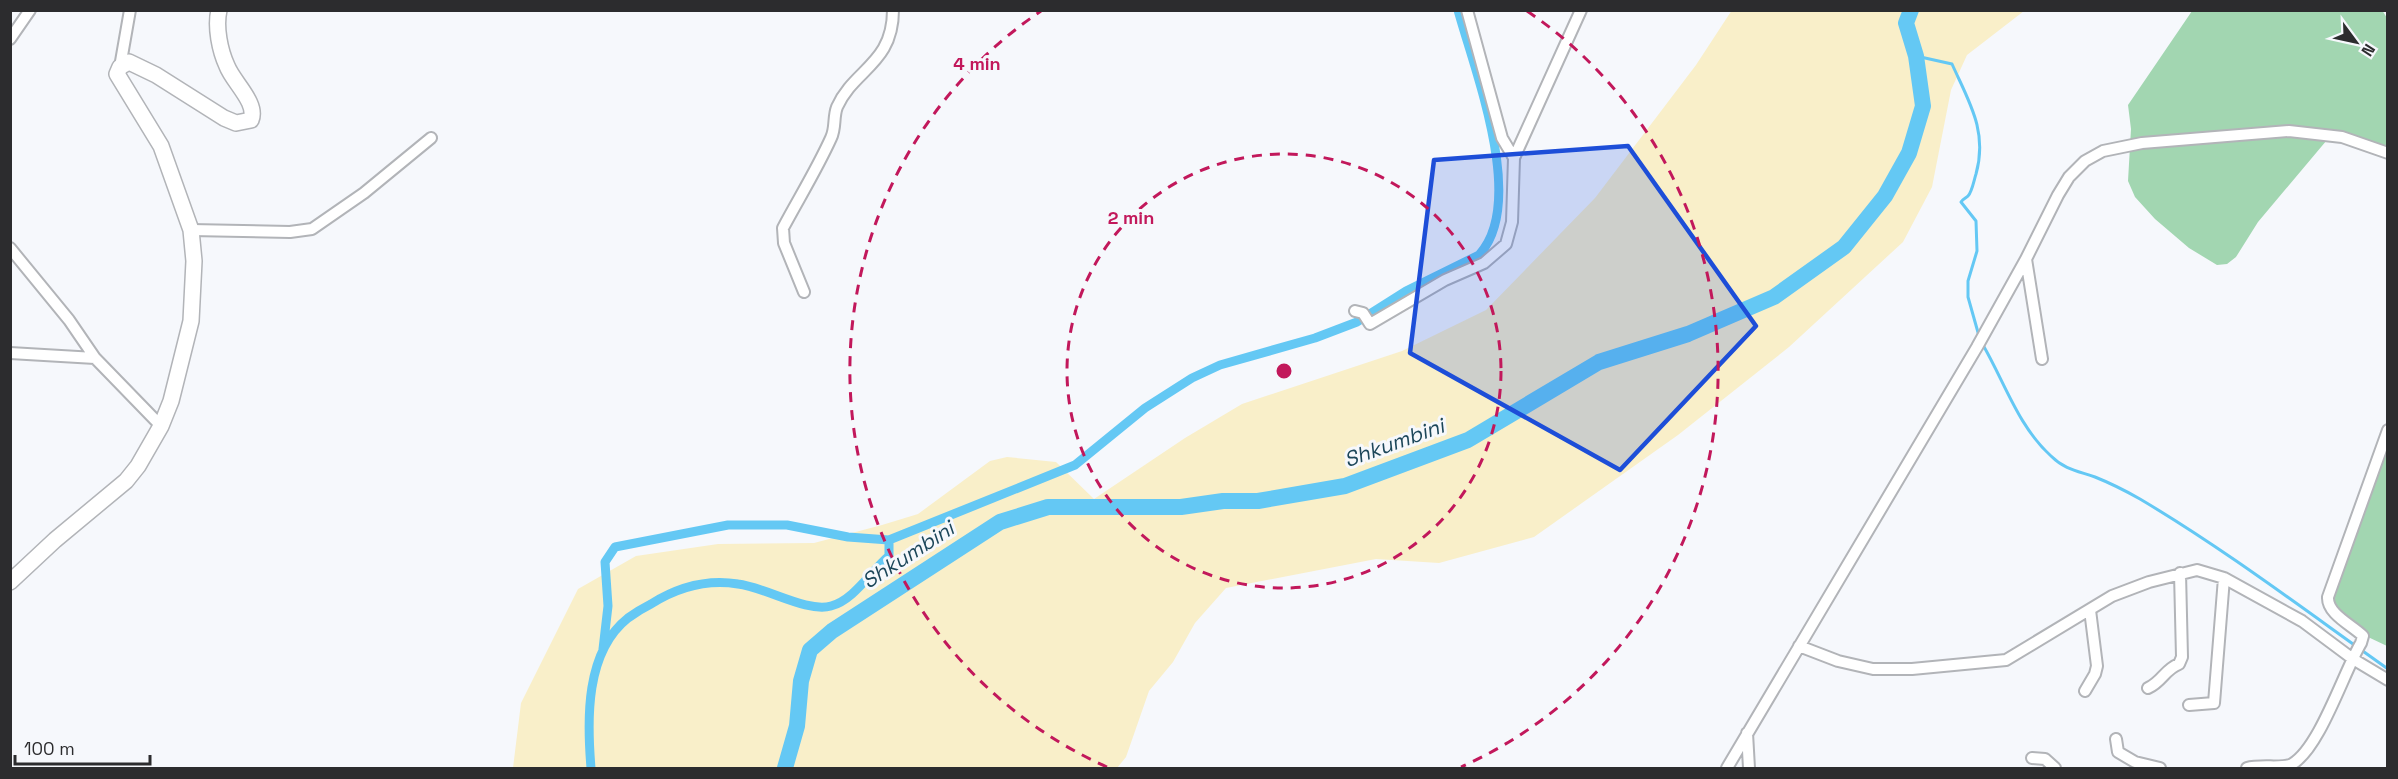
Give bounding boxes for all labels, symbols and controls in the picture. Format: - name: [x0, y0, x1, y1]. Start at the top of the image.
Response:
- north arrow: [2326, 12, 2386, 72]
- text: N: [2356, 40, 2380, 60]
- text: 4 min: [953, 52, 1001, 75]
- text: 2 min: [1108, 206, 1154, 229]
- centre of rings: [1274, 361, 1294, 381]
- water label: Shkumbini: [1340, 411, 1450, 473]
- water label: Shkumbini: [856, 513, 961, 594]
- scale bar: [15, 728, 150, 766]
- text: 100 m: [24, 737, 75, 760]

